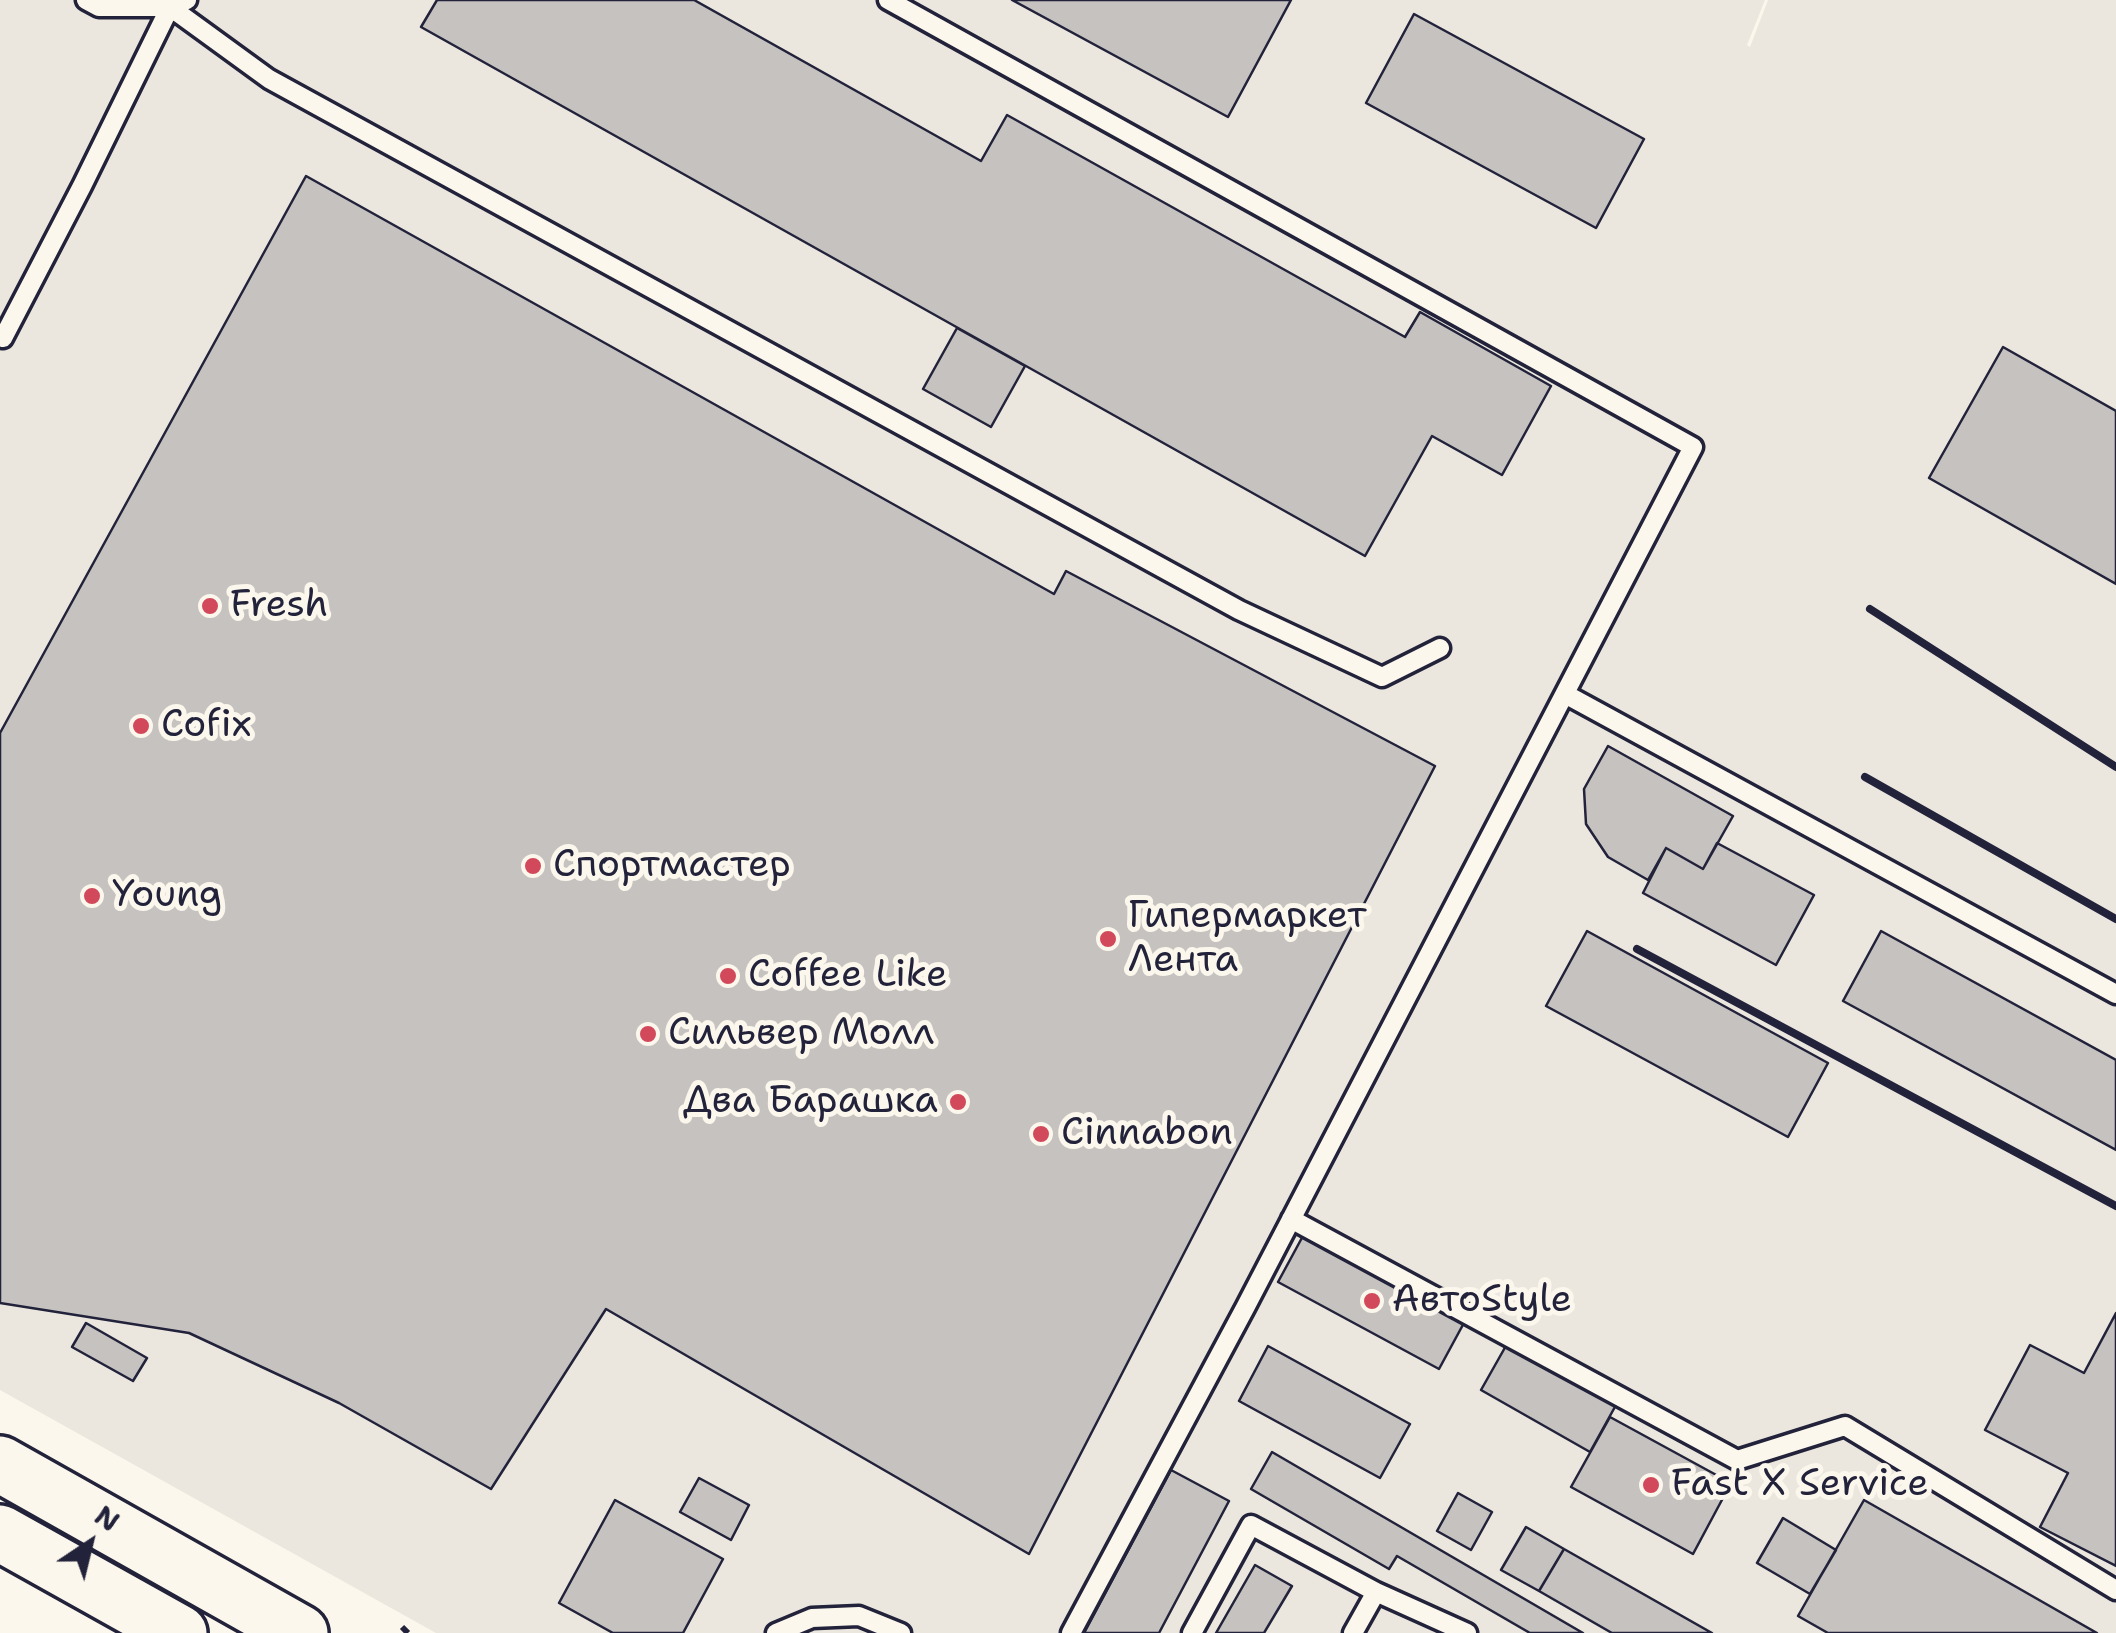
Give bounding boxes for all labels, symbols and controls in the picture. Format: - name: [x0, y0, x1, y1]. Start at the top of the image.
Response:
- place label: Fresh: [230, 583, 328, 629]
- marker: Fresh: [199, 595, 221, 617]
- place label: Cofix: [161, 703, 252, 749]
- marker: Cofix: [130, 715, 152, 737]
- place label: Спортмастер: [553, 843, 791, 889]
- marker: Спортмастер: [522, 855, 544, 877]
- place label: Young: [112, 873, 222, 919]
- marker: Young: [81, 885, 103, 907]
- place label: Гипермаркет Лента: [1128, 894, 1367, 984]
- marker: Гипермаркет Лента: [1097, 928, 1119, 950]
- place label: Coffee Like: [748, 953, 948, 999]
- marker: Coffee Like: [717, 965, 739, 987]
- place label: Сильвер Молл: [668, 1011, 934, 1057]
- marker: Сильвер Молл: [637, 1023, 659, 1045]
- place label: Два Барашка: [683, 1079, 938, 1125]
- marker: Два Барашка: [947, 1091, 969, 1113]
- place label: Cinnabon: [1061, 1111, 1233, 1157]
- marker: Cinnabon: [1030, 1123, 1052, 1145]
- place label: АвтоStyle: [1392, 1278, 1572, 1324]
- marker: АвтоStyle: [1361, 1290, 1383, 1312]
- place label: Fast X Service: [1671, 1462, 1929, 1508]
- marker: Fast X Service: [1640, 1474, 1662, 1496]
- north arrow: [40, 1493, 140, 1593]
- text: N: [87, 1496, 127, 1540]

